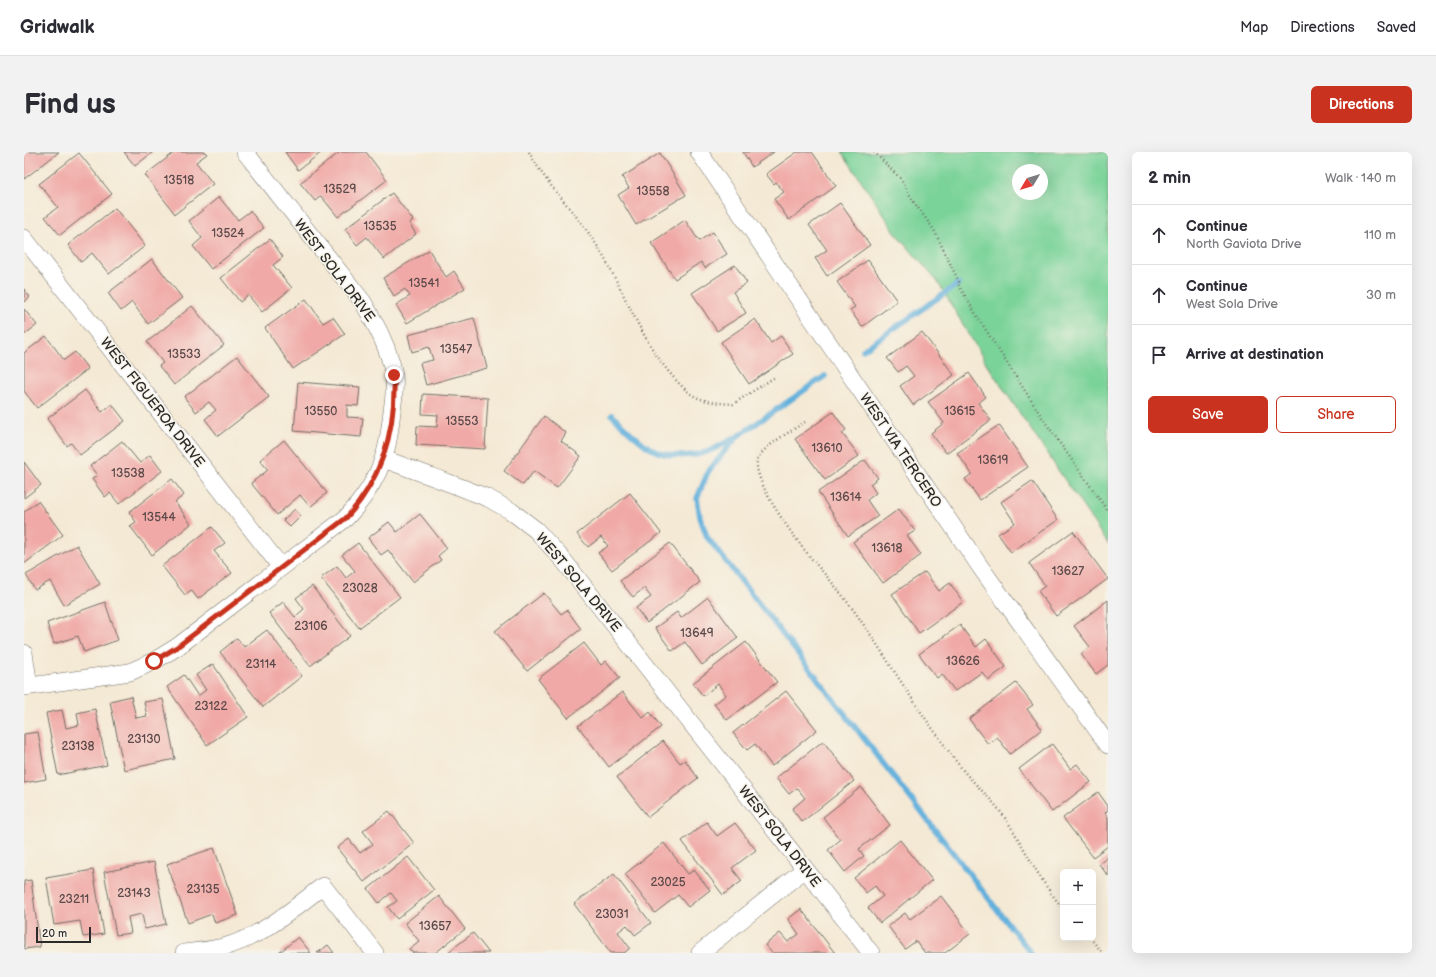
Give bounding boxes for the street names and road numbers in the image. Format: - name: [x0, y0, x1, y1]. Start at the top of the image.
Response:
- street label: WEST SOLA DRIVE: [290, 216, 379, 325]
- street label: WEST FIGUEROA DRIVE: [97, 334, 209, 471]
- street label: WEST VIA TERCERO: [856, 390, 945, 511]
- street label: WEST SOLA DRIVE: [532, 529, 625, 635]
- street label: WEST SOLA DRIVE: [735, 782, 824, 890]

